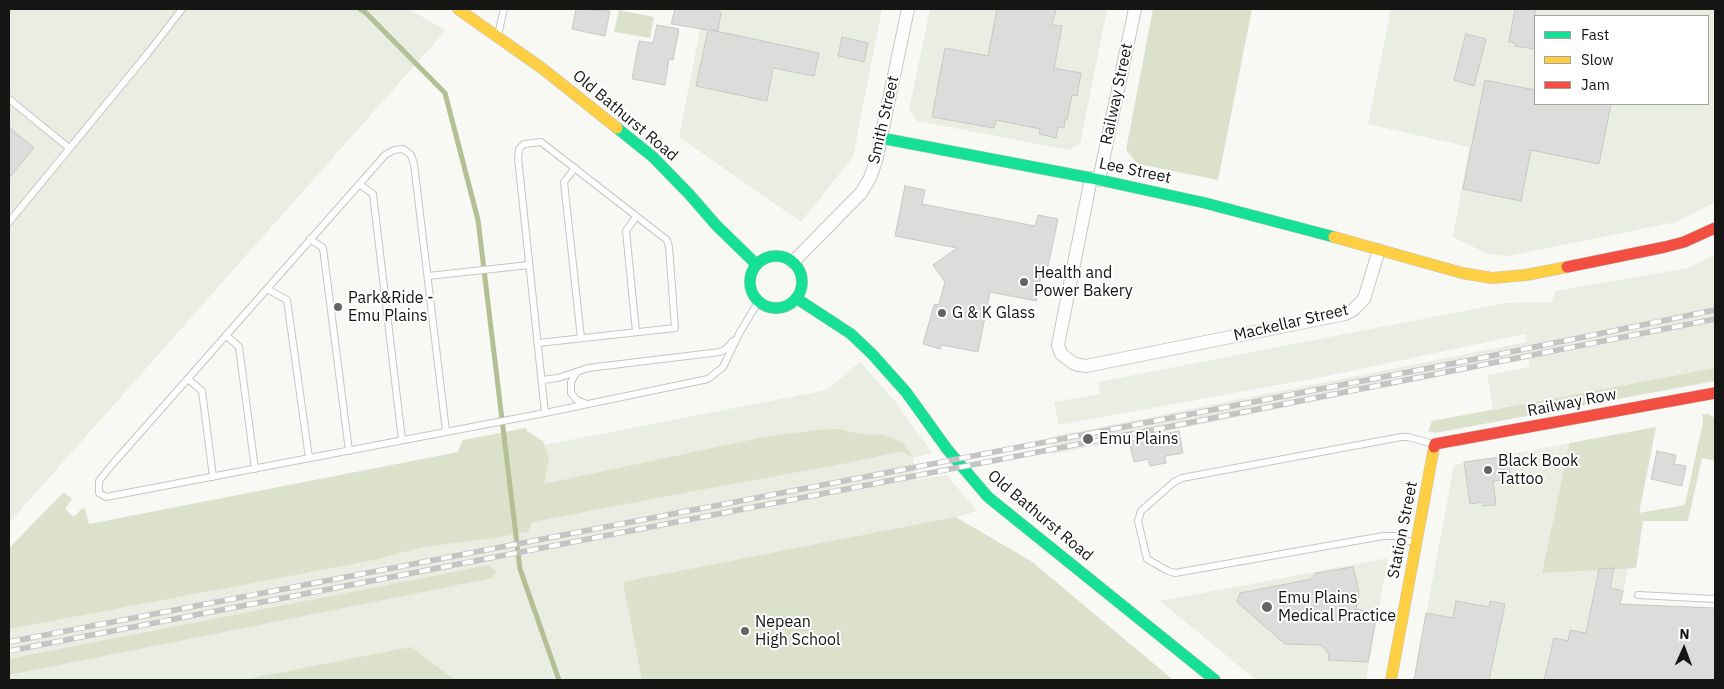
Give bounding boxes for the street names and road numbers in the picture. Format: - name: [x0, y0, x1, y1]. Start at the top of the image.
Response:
- street label: Railway Street: [1097, 42, 1137, 146]
- street label: Old Bathurst Road: [569, 66, 681, 166]
- street label: Smith Street: [865, 74, 903, 166]
- street label: Lee Street: [1097, 154, 1173, 188]
- street label: Mackellar Street: [1232, 300, 1350, 346]
- street label: Railway Row: [1526, 385, 1618, 421]
- street label: Old Bathurst Road: [984, 466, 1096, 566]
- street label: Station Street: [1384, 480, 1422, 580]

